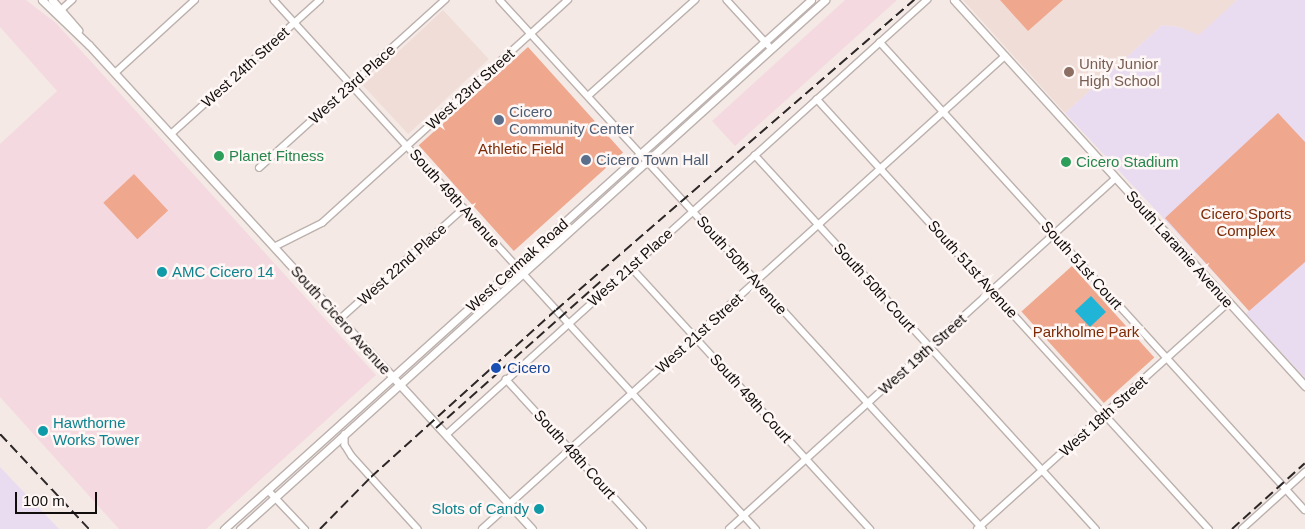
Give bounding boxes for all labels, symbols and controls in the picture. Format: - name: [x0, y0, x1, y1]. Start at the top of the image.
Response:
- street label: West 24th Street: [198, 23, 292, 111]
- street label: West 23rd Place: [305, 41, 399, 127]
- street label: West 23rd Street: [422, 45, 518, 133]
- place label: Unity Junior High School: [1079, 54, 1160, 89]
- marker: Unity Junior High School: [1063, 66, 1075, 78]
- place label: Cicero Community Center: [509, 102, 634, 137]
- marker: Cicero Community Center: [493, 114, 505, 126]
- park label: Athletic Field: [478, 140, 564, 158]
- street label: South 49th Avenue: [406, 145, 504, 251]
- place label: Planet Fitness: [229, 147, 324, 165]
- marker: Planet Fitness: [213, 150, 225, 162]
- place label: Cicero Town Hall: [596, 151, 709, 169]
- place label: Cicero Stadium: [1076, 153, 1179, 171]
- marker: Cicero Town Hall: [580, 154, 592, 166]
- marker: Cicero Stadium: [1060, 156, 1072, 168]
- street label: South Laramie Avenue: [1122, 186, 1238, 312]
- park label: Cicero Sports Complex: [1201, 204, 1291, 239]
- street label: South 50th Avenue: [693, 212, 791, 318]
- street label: West Cermak Road: [462, 215, 572, 315]
- street label: South 51st Avenue: [924, 216, 1022, 322]
- street label: South 51st Court: [1038, 217, 1126, 313]
- street label: West 22nd Place: [354, 219, 450, 309]
- street label: West 21st Place: [584, 224, 676, 310]
- street label: South 50th Court: [830, 239, 920, 335]
- street label: South Cicero Avenue: [287, 261, 395, 379]
- place label: AMC Cicero 14: [172, 263, 274, 281]
- marker: AMC Cicero 14: [156, 266, 168, 278]
- street label: West 21st Street: [652, 289, 746, 377]
- street label: West 19th Street: [875, 310, 969, 398]
- park label: Parkholme Park: [1033, 323, 1139, 341]
- street label: South 49th Court: [706, 350, 796, 446]
- place label: Cicero: [507, 359, 550, 377]
- marker: Cicero: [489, 361, 503, 375]
- street label: West 18th Street: [1056, 372, 1150, 460]
- street label: South 48th Court: [530, 406, 620, 502]
- place label: Hawthorne Works Tower: [53, 413, 139, 448]
- marker: Hawthorne Works Tower: [37, 425, 49, 437]
- scale bar: [18, 482, 100, 514]
- text: 100 m: [23, 492, 65, 509]
- place label: Slots of Candy: [431, 500, 529, 518]
- marker: Slots of Candy: [533, 503, 545, 515]

